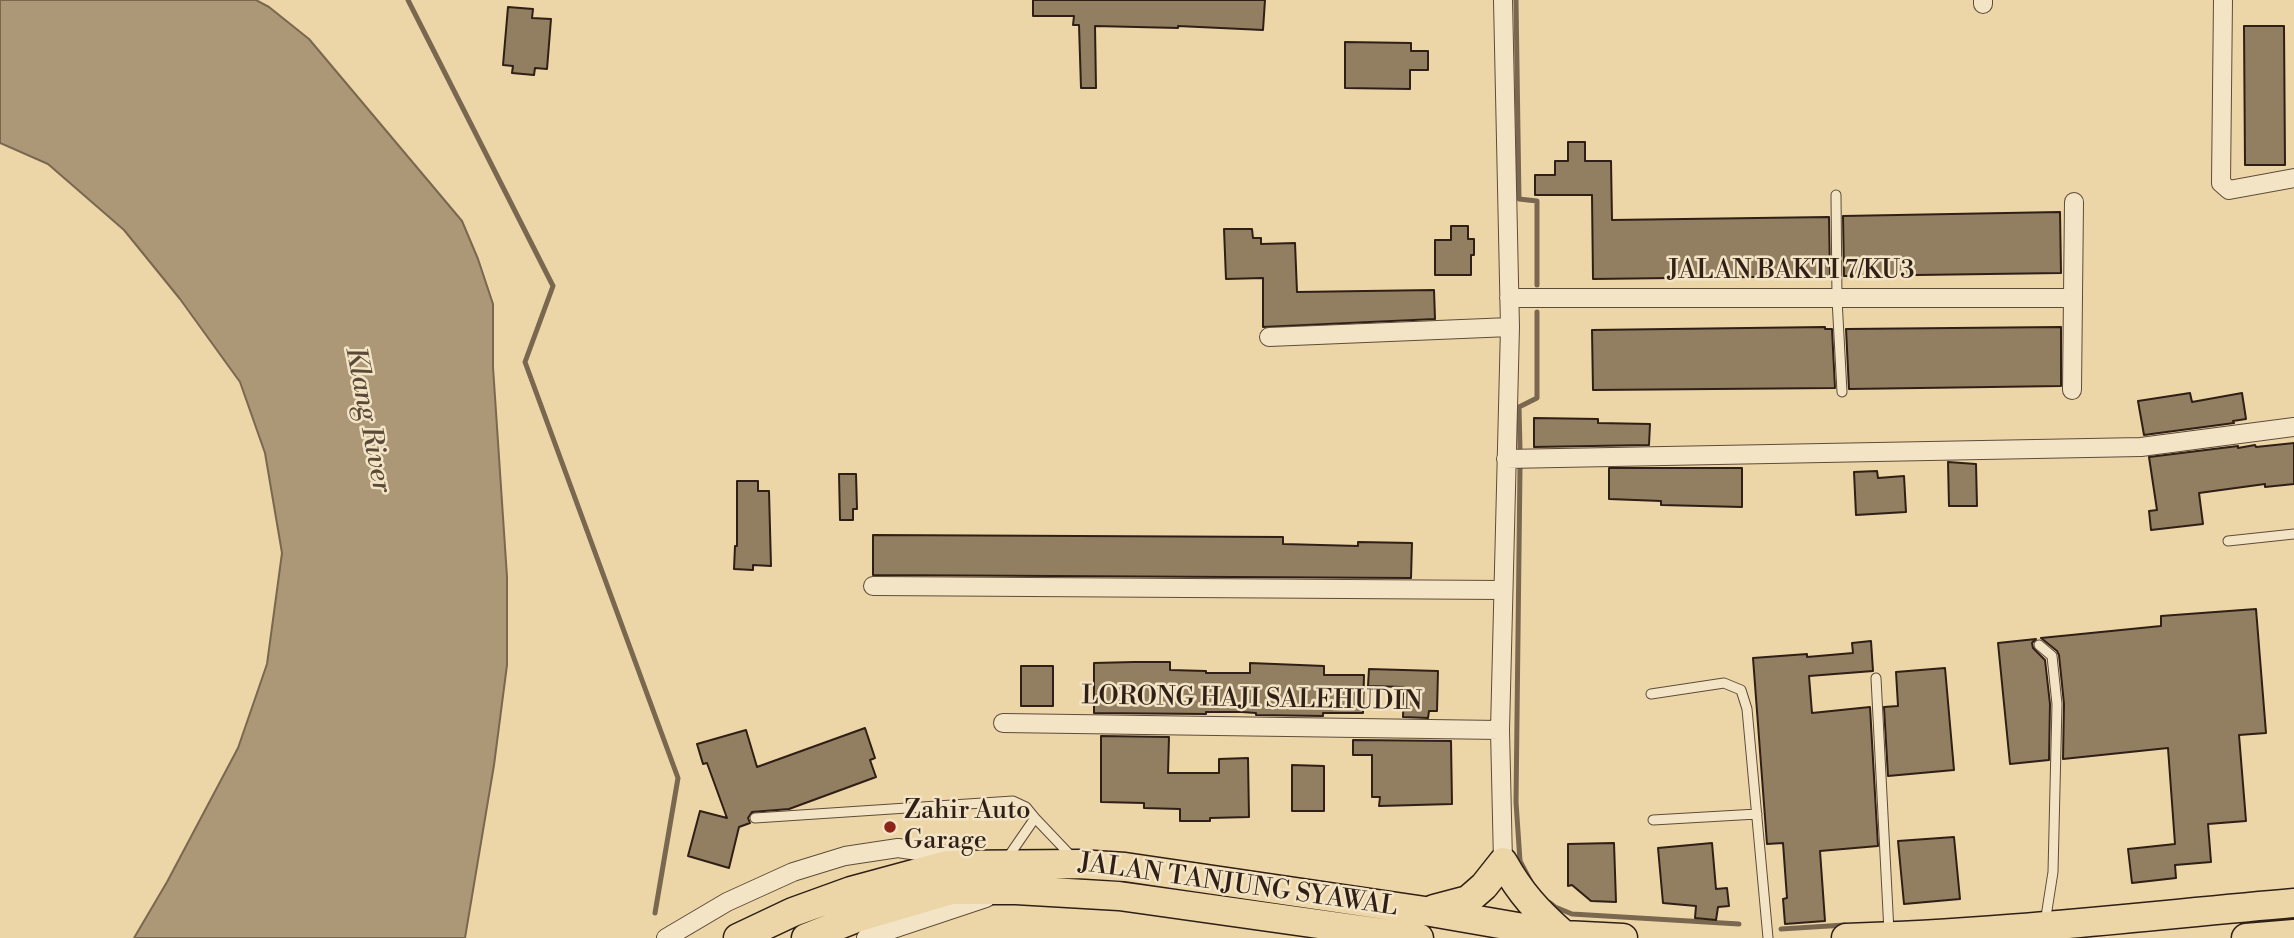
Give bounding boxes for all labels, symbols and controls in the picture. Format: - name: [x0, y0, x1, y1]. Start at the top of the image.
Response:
- street label: JALAN BAKTI 7/KU3: [1668, 256, 1914, 288]
- water label: Klang River: [336, 344, 398, 496]
- street label: LORONG HAJI SALEHUDIN: [1081, 681, 1423, 719]
- place label: Zahir Auto Garage: [904, 796, 1031, 858]
- marker: Zahir Auto Garage: [882, 819, 898, 835]
- street label: JALAN TANJUNG SYAWAL: [1077, 848, 1399, 924]

